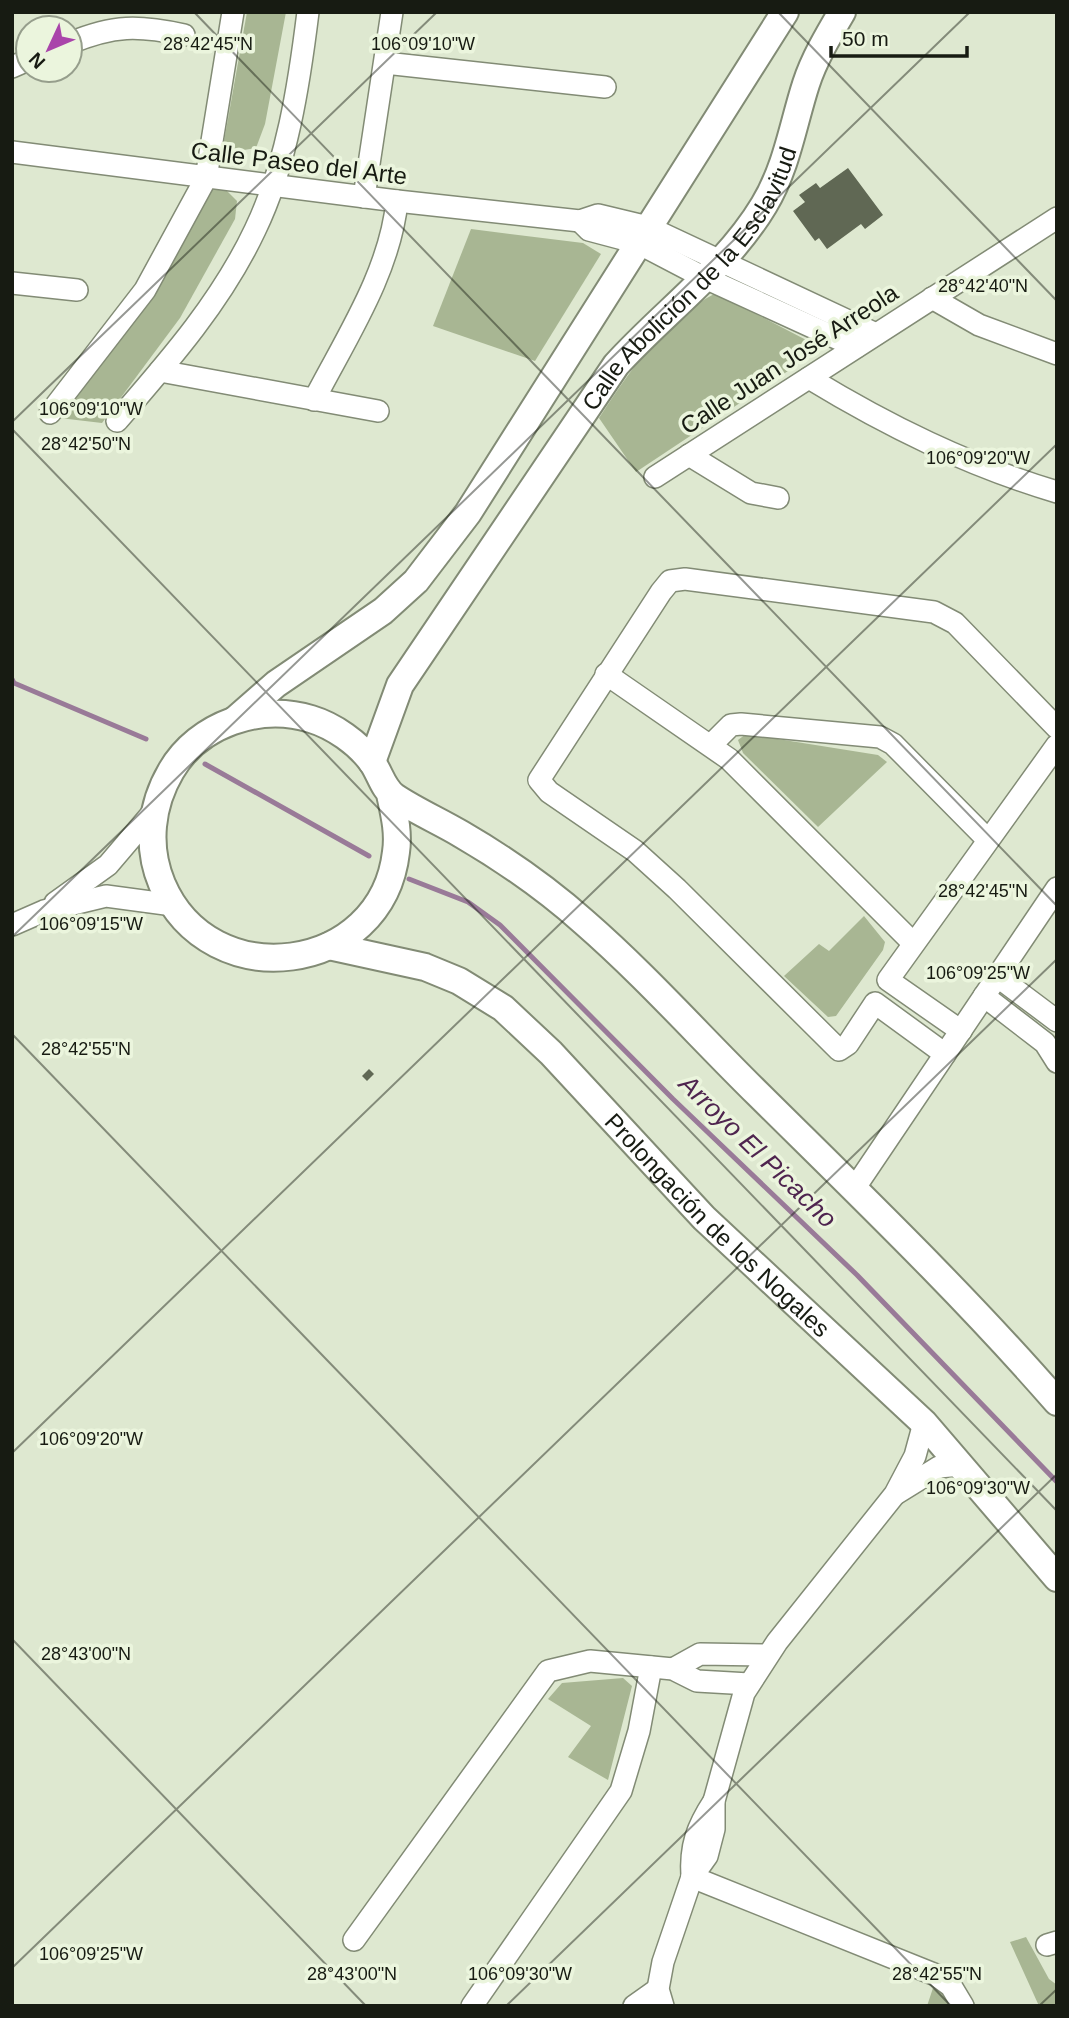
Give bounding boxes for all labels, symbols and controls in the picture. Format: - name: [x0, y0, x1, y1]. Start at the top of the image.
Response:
- north arrow: [14, 14, 84, 84]
- scale bar: [831, 14, 968, 58]
- text: 50 m: [842, 27, 889, 50]
- text: 28°42'45"N: [163, 34, 253, 54]
- text: 106°09'10"W: [371, 34, 475, 54]
- text: N: [25, 48, 49, 73]
- street label: Calle Paseo del Arte: [189, 136, 409, 190]
- street label: Calle Abolición de la Esclavitud: [576, 143, 801, 415]
- text: 28°42'40"N: [938, 276, 1028, 296]
- street label: Calle Juan José Arreola: [675, 278, 903, 439]
- text: 106°09'10"W: [39, 399, 143, 419]
- text: 28°42'50"N: [41, 434, 131, 454]
- text: 106°09'20"W: [926, 448, 1030, 468]
- text: 28°42'45"N: [938, 881, 1028, 901]
- text: 106°09'15"W: [39, 914, 143, 934]
- text: 106°09'25"W: [926, 963, 1030, 983]
- text: 28°42'55"N: [41, 1039, 131, 1059]
- water label: Arroyo El Picacho: [672, 1067, 843, 1234]
- street label: Prolongación de los Nogales: [600, 1107, 836, 1342]
- text: 106°09'20"W: [39, 1429, 143, 1449]
- text: 106°09'30"W: [926, 1478, 1030, 1498]
- text: 28°43'00"N: [41, 1644, 131, 1664]
- text: 106°09'25"W: [39, 1944, 143, 1964]
- text: 28°43'00"N: [307, 1964, 397, 1984]
- text: 106°09'30"W: [468, 1964, 572, 1984]
- text: 28°42'55"N: [892, 1964, 982, 1984]

